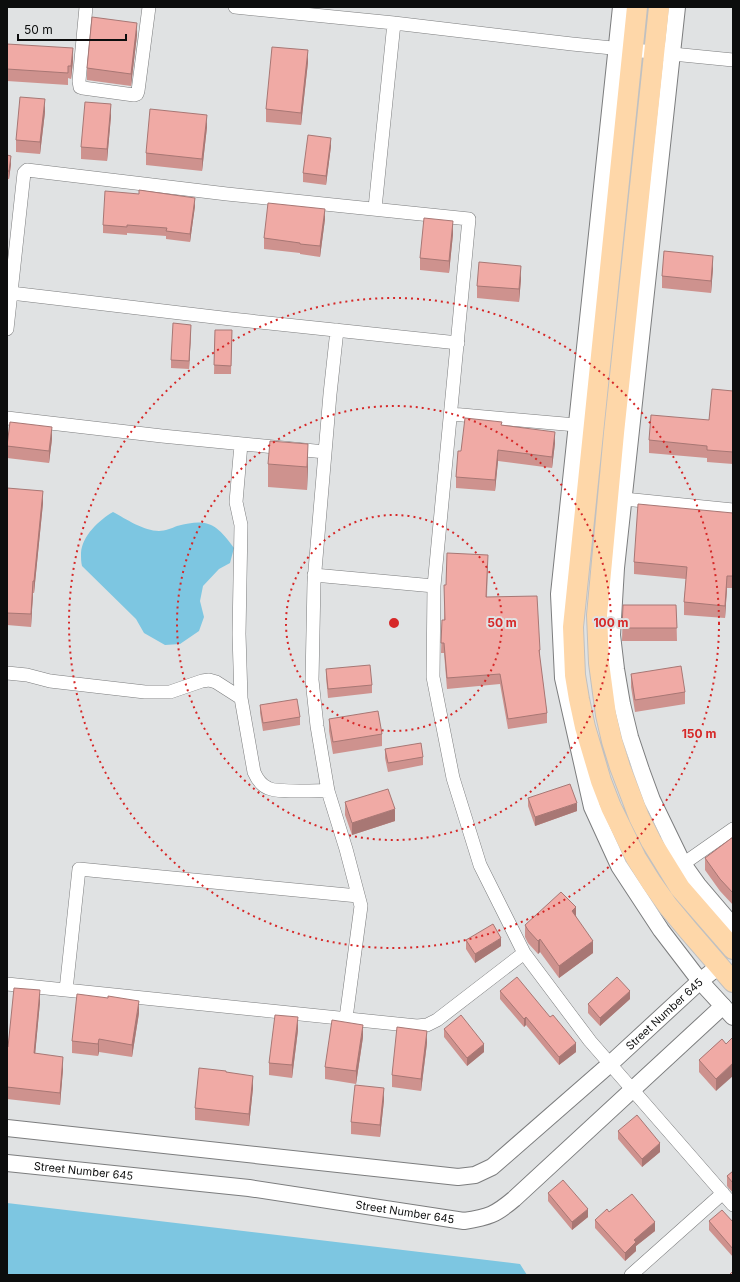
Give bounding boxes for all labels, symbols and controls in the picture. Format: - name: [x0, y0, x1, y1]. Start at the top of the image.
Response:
- scale bar: [18, 16, 126, 42]
- text: 50 m: [24, 22, 53, 37]
- text: 50 m: [487, 615, 517, 630]
- text: 100 m: [593, 615, 629, 630]
- centre of rings: [387, 616, 401, 630]
- text: 150 m: [682, 726, 716, 741]
- street label: Street Number 645: [623, 975, 706, 1053]
- street label: Street Number 645: [33, 1159, 134, 1183]
- street label: Street Number 645: [355, 1197, 456, 1226]

